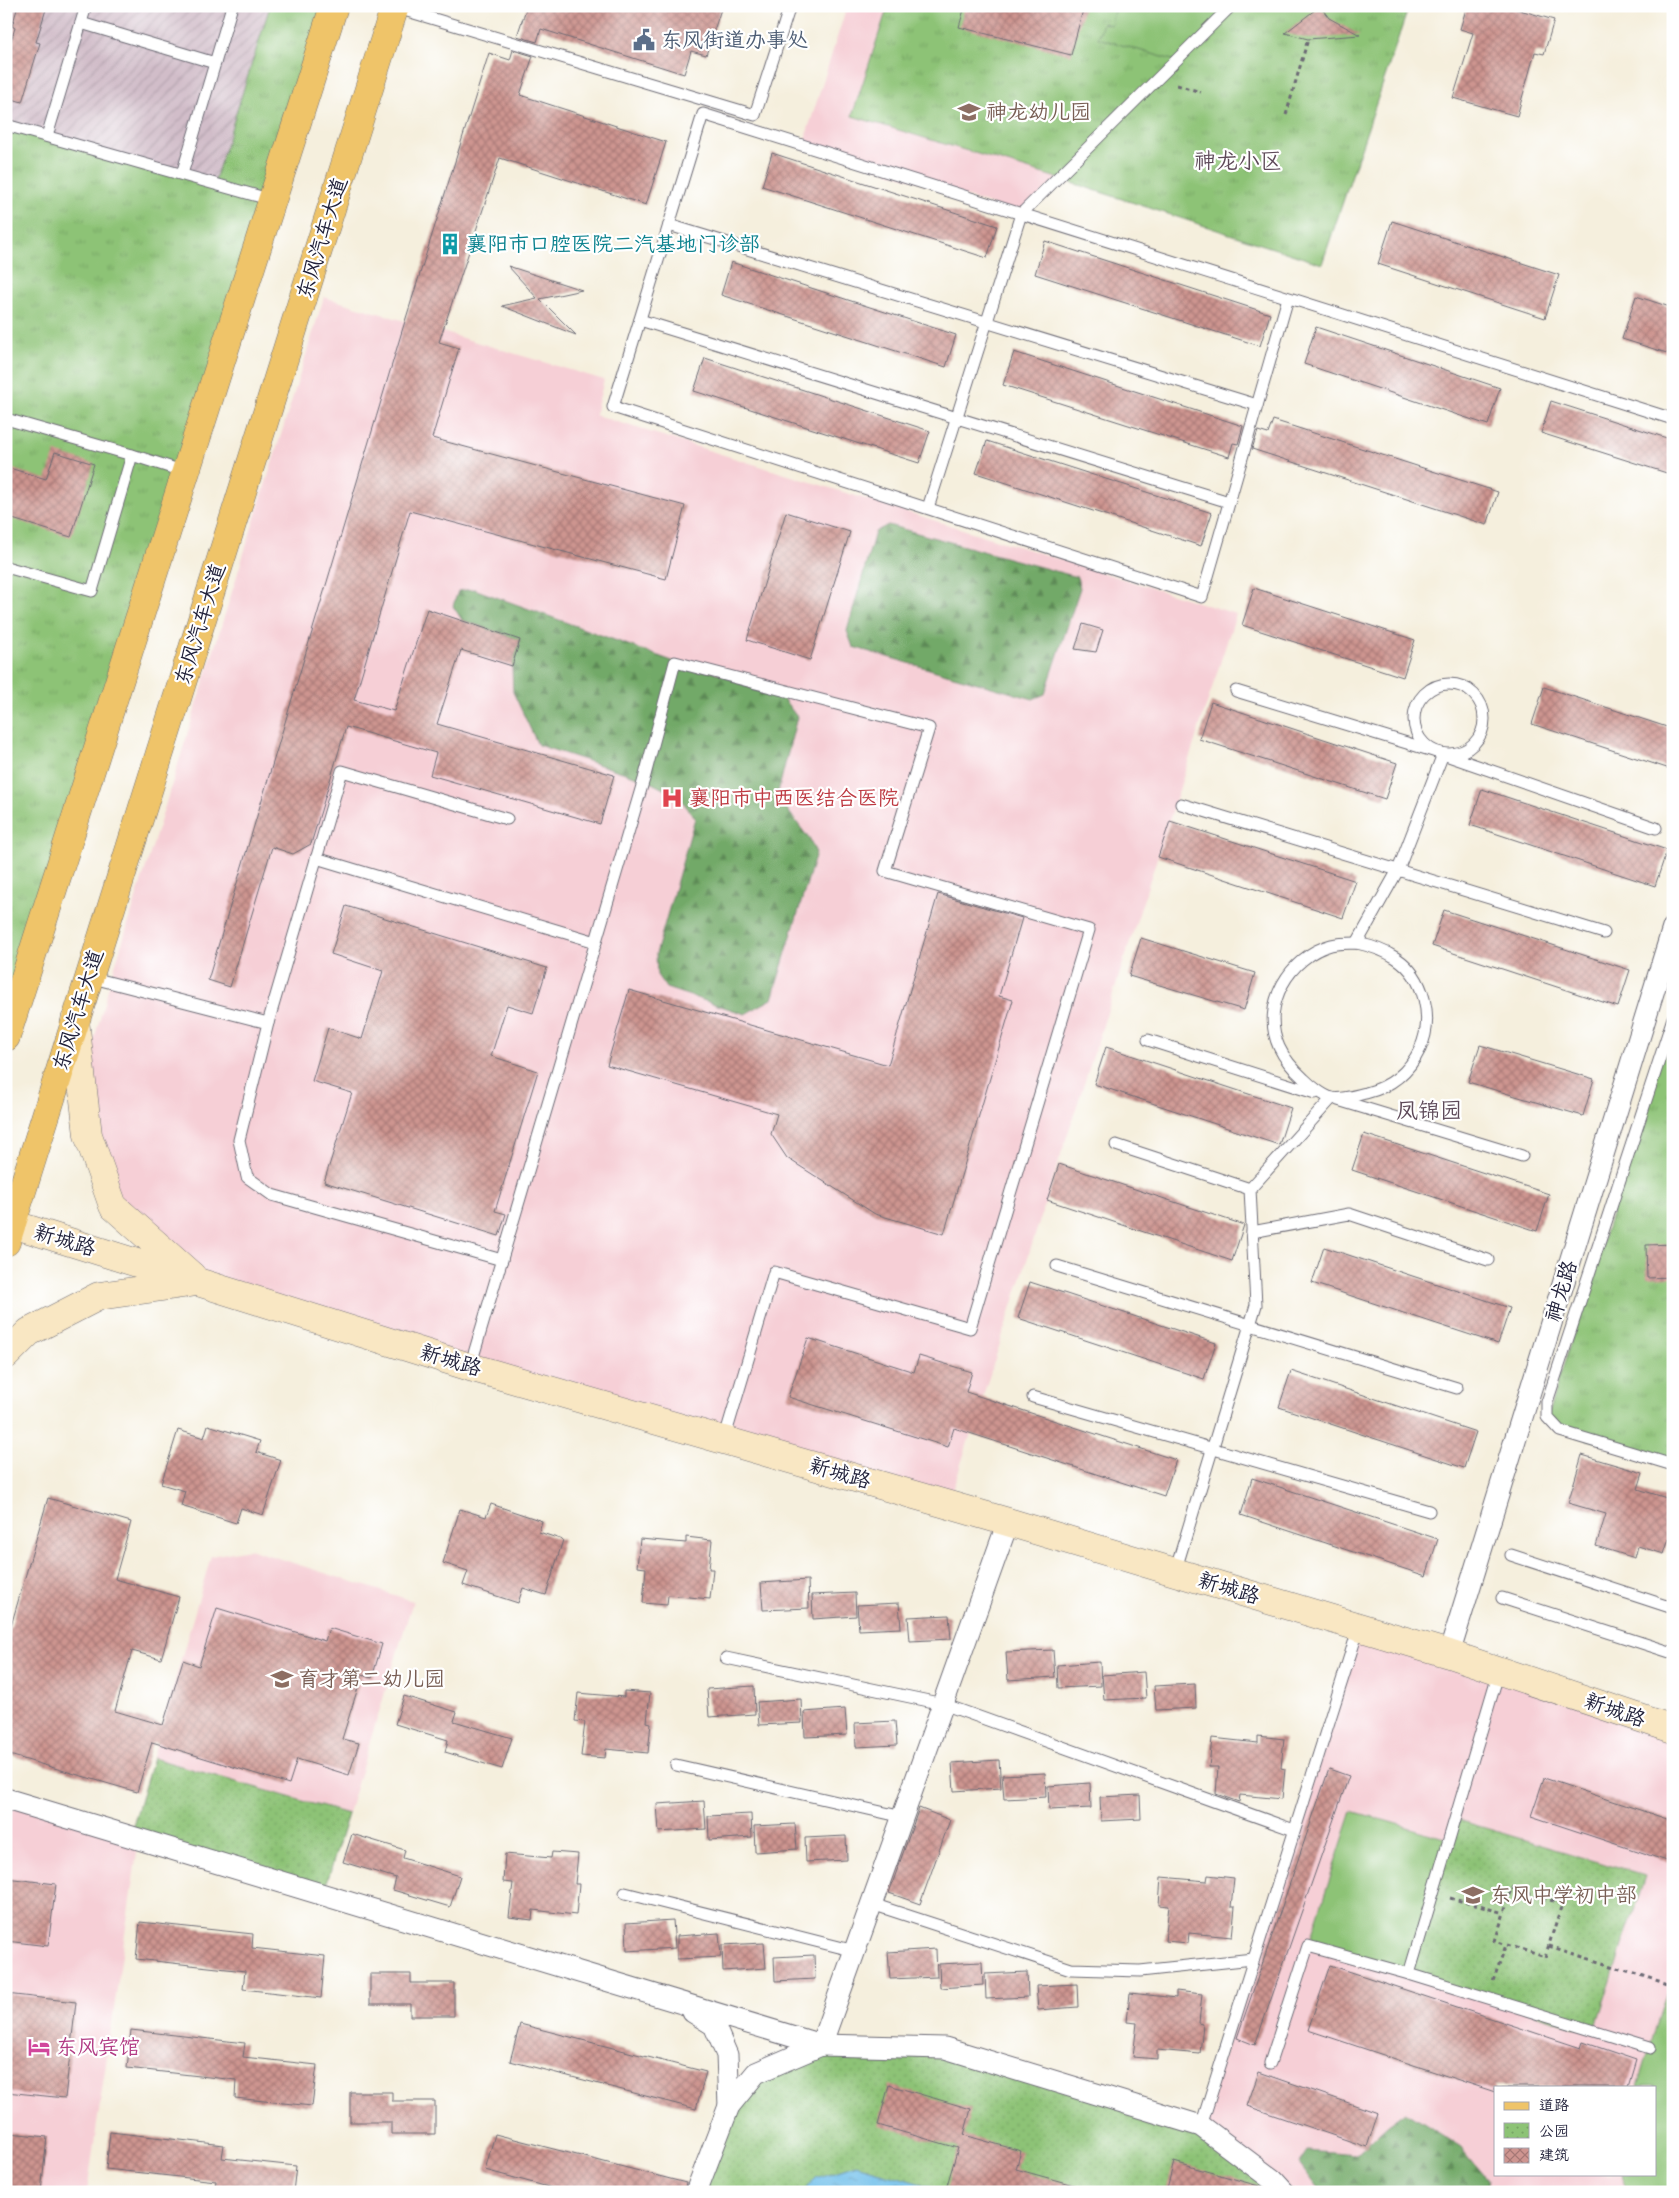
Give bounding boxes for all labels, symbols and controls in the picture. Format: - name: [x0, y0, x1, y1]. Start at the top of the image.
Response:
- public building icon: 东风街道办事处: [631, 27, 657, 53]
- place label: 东风街道办事处: [661, 27, 808, 52]
- school or university icon: 神龙幼儿园: [956, 99, 982, 125]
- place label: 神龙幼儿园: [986, 99, 1091, 124]
- district label: 神龙小区: [1194, 147, 1282, 174]
- street label: 东风汽车大道: [291, 174, 352, 302]
- building icon: 襄阳市口腔医院二汽基地门诊部: [437, 231, 463, 257]
- place label: 襄阳市口腔医院二汽基地门诊部: [466, 231, 760, 256]
- street label: 东风汽车大道: [169, 560, 230, 688]
- hospital icon: 襄阳市中西医结合医院: [659, 785, 685, 811]
- place label: 襄阳市中西医结合医院: [689, 785, 899, 810]
- street label: 东风汽车大道: [47, 946, 108, 1074]
- district label: 凤锦园: [1396, 1097, 1462, 1124]
- street label: 新城路: [31, 1218, 99, 1261]
- street label: 神龙路: [1539, 1257, 1582, 1325]
- street label: 新城路: [417, 1338, 485, 1381]
- street label: 新城路: [806, 1452, 874, 1493]
- street label: 新城路: [1195, 1566, 1263, 1609]
- school or university icon: 育才第二幼儿园: [269, 1666, 295, 1692]
- place label: 育才第二幼儿园: [298, 1666, 445, 1691]
- street label: 新城路: [1581, 1687, 1649, 1732]
- school or university icon: 东风中学初中部: [1460, 1882, 1486, 1908]
- place label: 东风中学初中部: [1490, 1882, 1637, 1907]
- hotel icon: 东风宾馆: [26, 2034, 52, 2060]
- place label: 东风宾馆: [56, 2034, 140, 2059]
- legend: [1494, 2086, 1656, 2176]
- text: 道路: [1539, 2096, 1569, 2114]
- text: 公园: [1539, 2122, 1569, 2140]
- text: 建筑: [1539, 2146, 1569, 2164]

